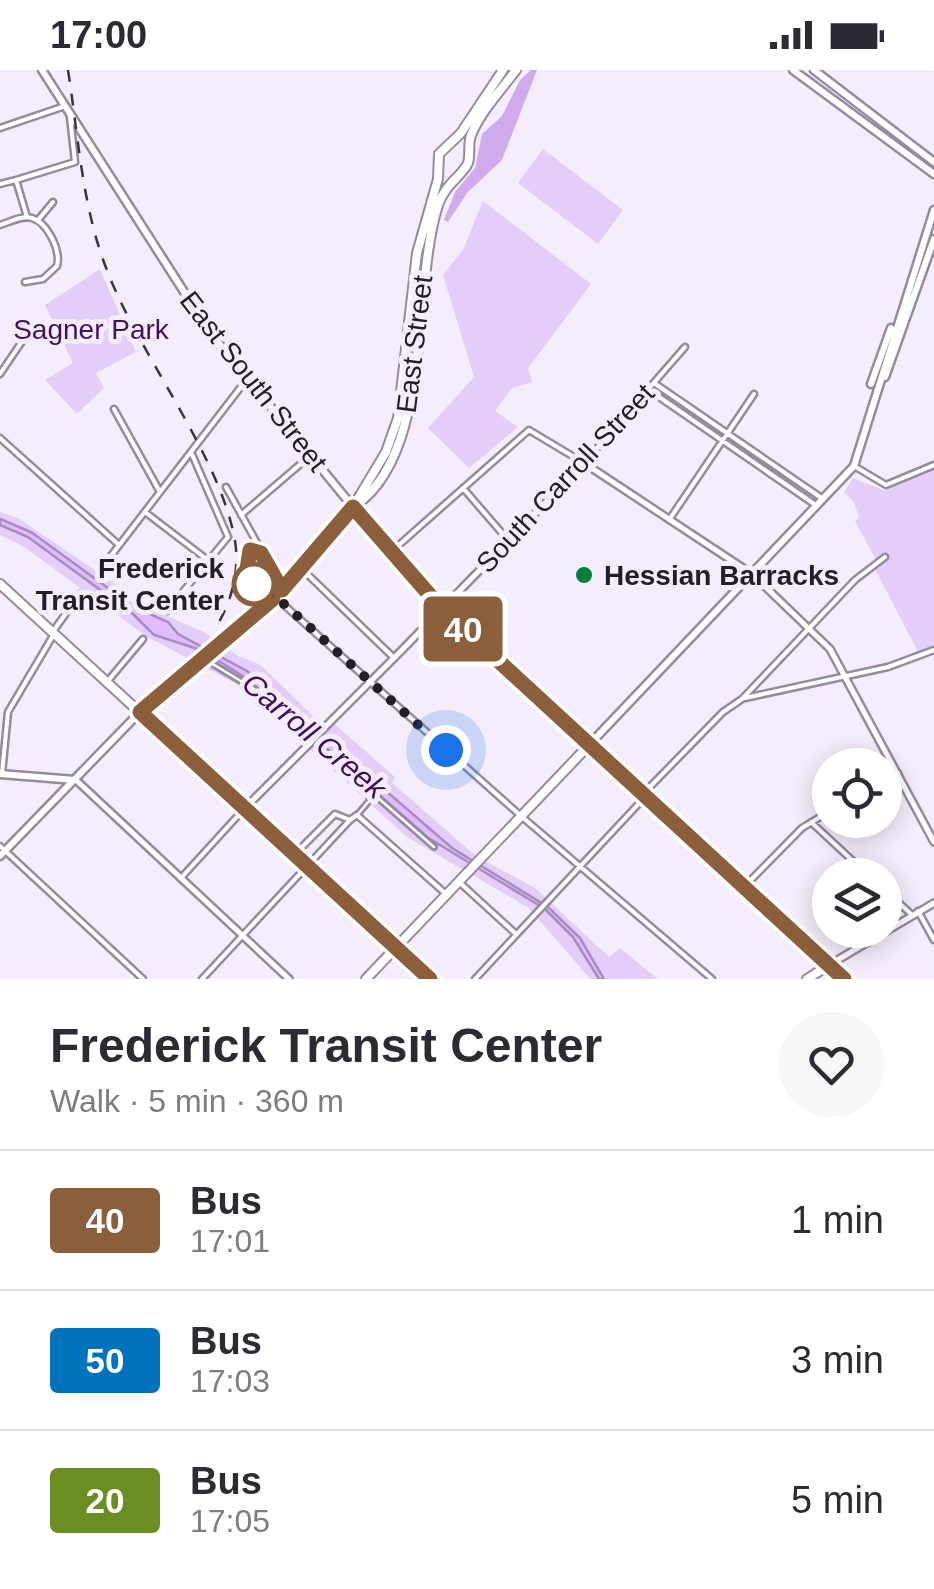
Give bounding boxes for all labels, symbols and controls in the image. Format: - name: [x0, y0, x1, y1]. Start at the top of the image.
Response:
- text: 17:00: [50, 14, 147, 56]
- street label: East Street: [391, 273, 438, 415]
- street label: East South Street: [174, 285, 334, 477]
- park label: Sagner Park: [13, 314, 170, 345]
- street label: South Carroll Street: [470, 378, 661, 579]
- place label: Frederick Transit Center: [36, 553, 224, 616]
- place label: Hessian Barracks: [604, 560, 839, 591]
- marker: Frederick Transit Center: [233, 563, 275, 605]
- marker: Hessian Barracks: [573, 564, 595, 586]
- line badge: 40: [418, 596, 508, 662]
- text: 40: [444, 610, 482, 649]
- water label: Carroll Creek: [236, 666, 394, 806]
- your location: [421, 725, 471, 775]
- map controls: [812, 748, 902, 948]
- button: locate: [812, 748, 902, 838]
- button: layers: [812, 858, 902, 948]
- button: heart: [779, 1012, 884, 1117]
- text: Frederick Transit Center: [50, 1019, 602, 1072]
- text: Walk · 5 min · 360 m: [50, 1083, 344, 1119]
- text: Bus: [190, 1180, 262, 1222]
- text: 1 min: [791, 1199, 884, 1241]
- text: 40: [86, 1201, 124, 1240]
- text: 17:01: [190, 1223, 270, 1259]
- text: Bus: [190, 1320, 262, 1362]
- text: 3 min: [791, 1339, 884, 1381]
- text: 50: [86, 1341, 124, 1380]
- text: 17:03: [190, 1363, 270, 1399]
- text: Bus: [190, 1460, 262, 1502]
- text: 5 min: [791, 1479, 884, 1521]
- text: 20: [86, 1481, 124, 1520]
- text: 17:05: [190, 1503, 270, 1539]

